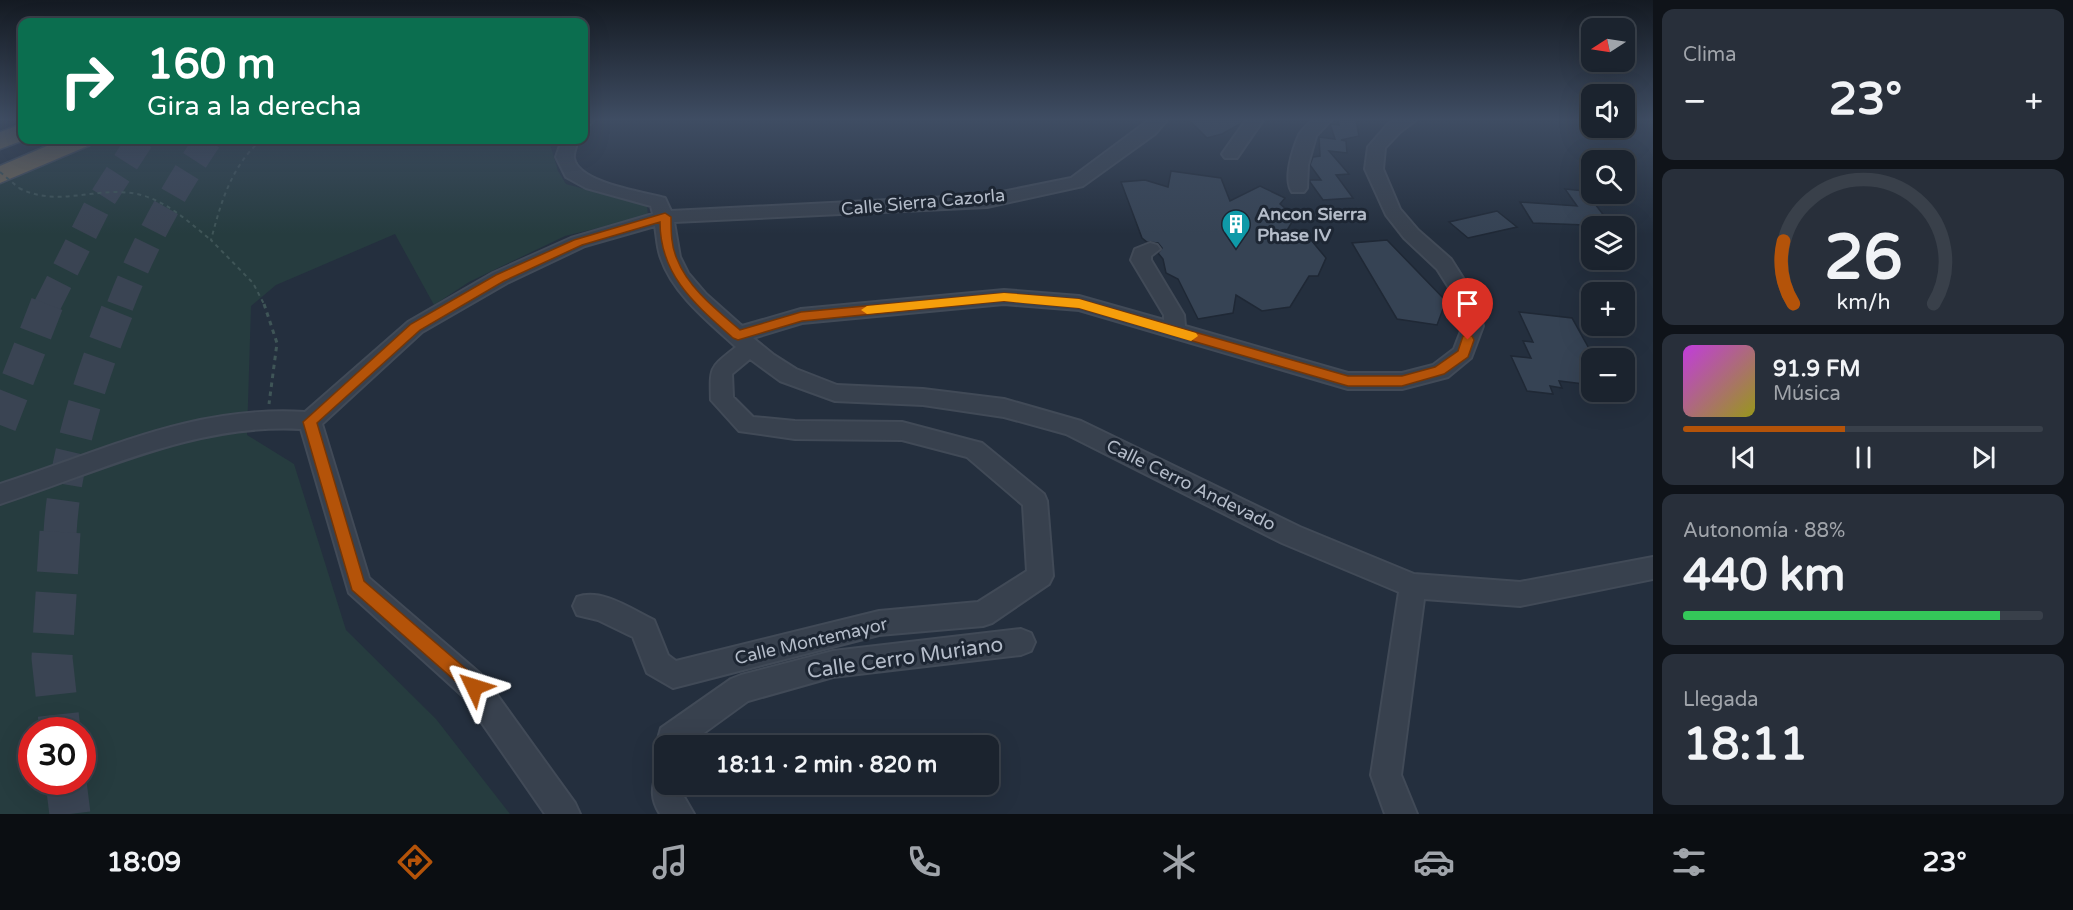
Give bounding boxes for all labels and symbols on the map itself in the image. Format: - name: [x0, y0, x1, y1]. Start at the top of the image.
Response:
- north arrow: [1581, 18, 1635, 72]
- street label: Calle Sierra Cazorla: [840, 184, 1006, 220]
- place label: Ancon Sierra Phase IV: [1257, 203, 1367, 246]
- building icon: Ancon Sierra Phase IV: [1220, 208, 1252, 250]
- pin: [1442, 278, 1493, 340]
- street label: Calle Cerro Andevado: [1103, 434, 1279, 536]
- street label: Calle Montemayor: [732, 613, 890, 669]
- street label: Calle Cerro Muriano: [805, 632, 1005, 684]
- position arrow: [442, 655, 506, 719]
- speed limit sign: 30: [18, 717, 96, 795]

